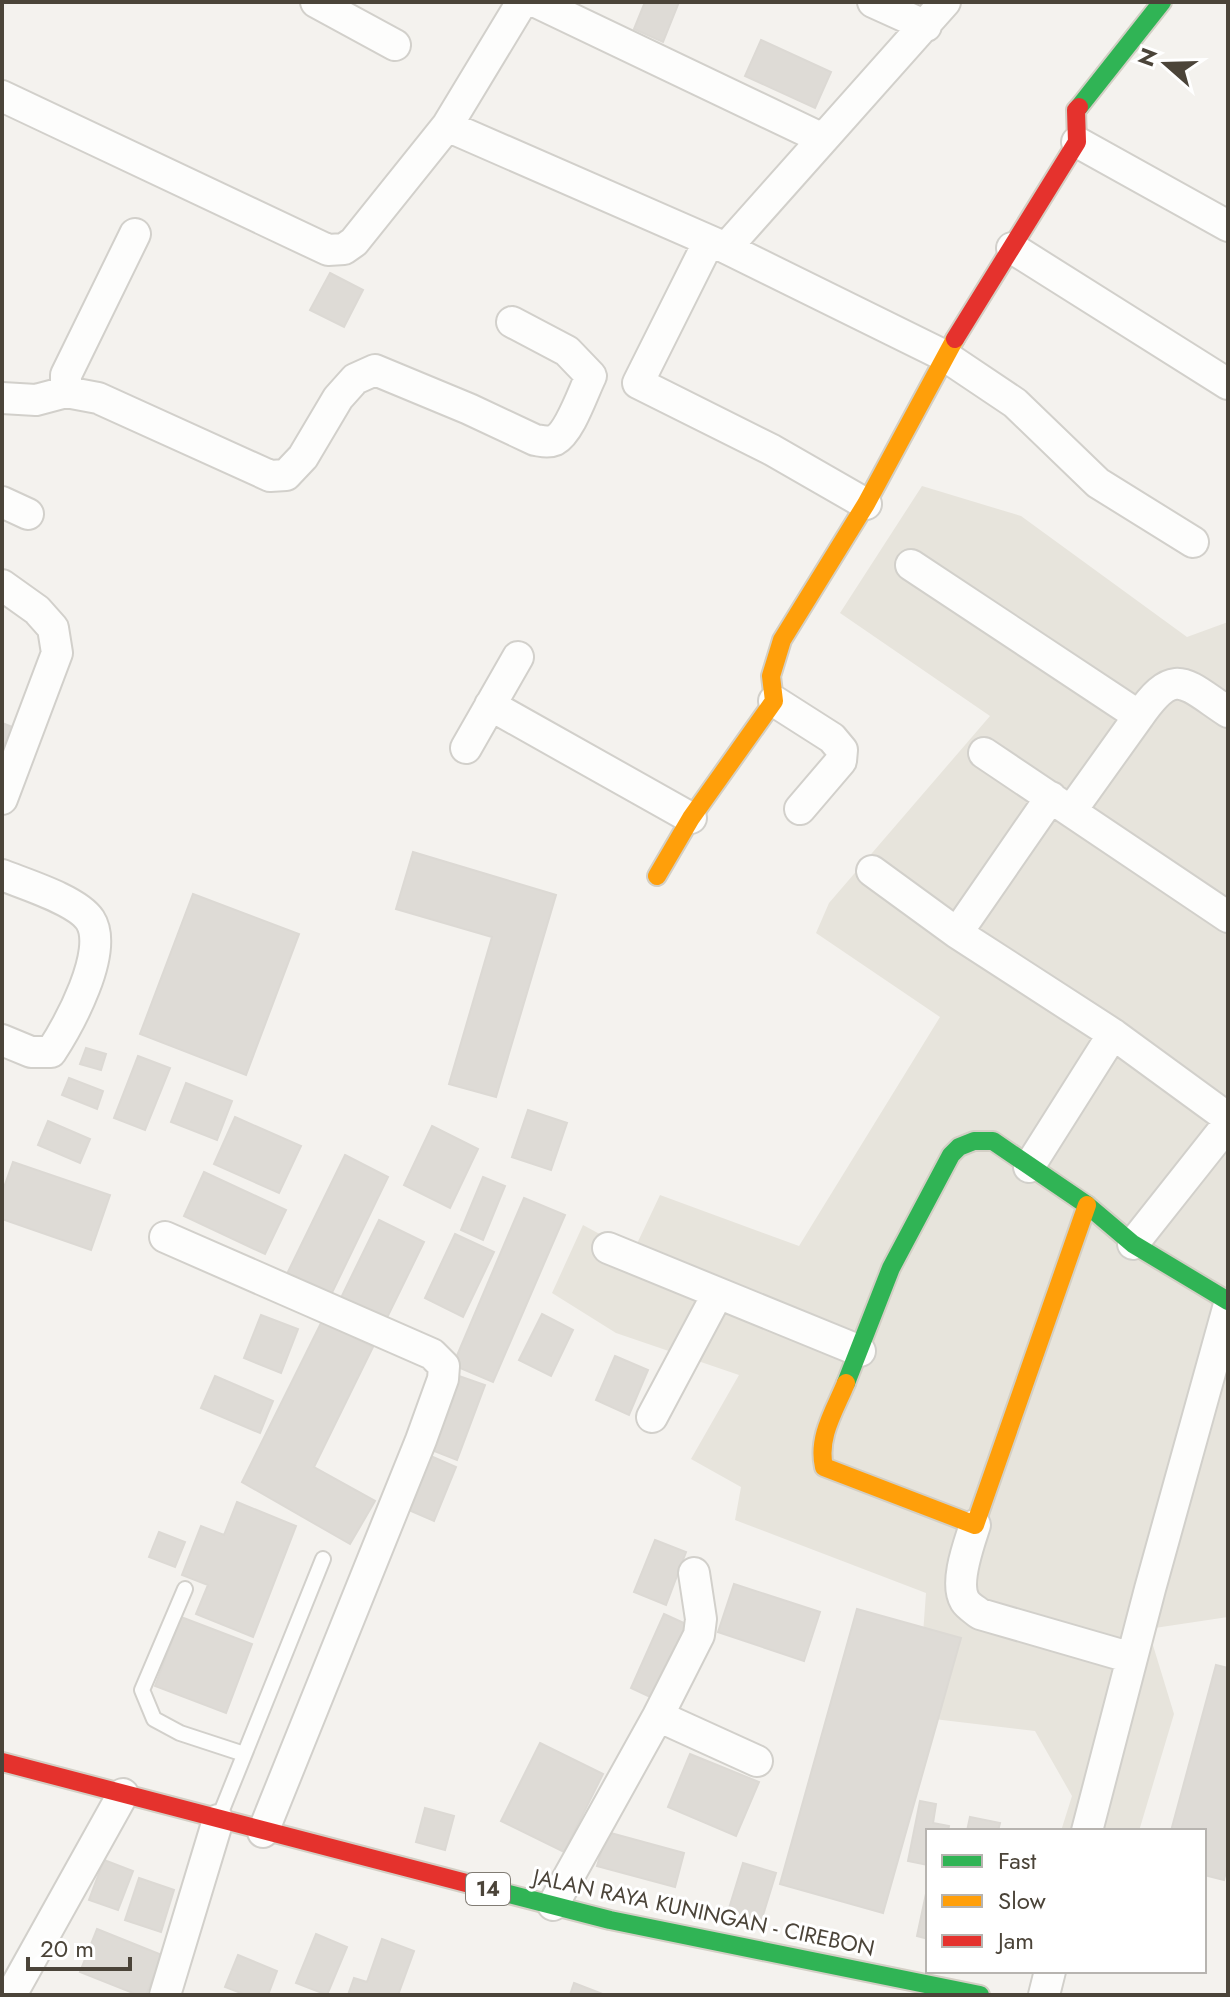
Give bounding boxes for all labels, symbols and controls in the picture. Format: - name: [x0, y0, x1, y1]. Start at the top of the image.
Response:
- north arrow: [1126, 24, 1206, 104]
- text: N: [1129, 43, 1165, 71]
- legend: [926, 1829, 1206, 1973]
- text: Fast: [998, 1843, 1036, 1878]
- street label: JALAN RAYA KUNINGAN - CIREBON: [527, 1860, 878, 1964]
- road number: 14: [466, 1873, 510, 1905]
- text: Slow: [998, 1883, 1046, 1918]
- scale bar: [28, 1921, 130, 1971]
- text: Jam: [995, 1923, 1034, 1958]
- text: 20 m: [40, 1931, 94, 1966]

